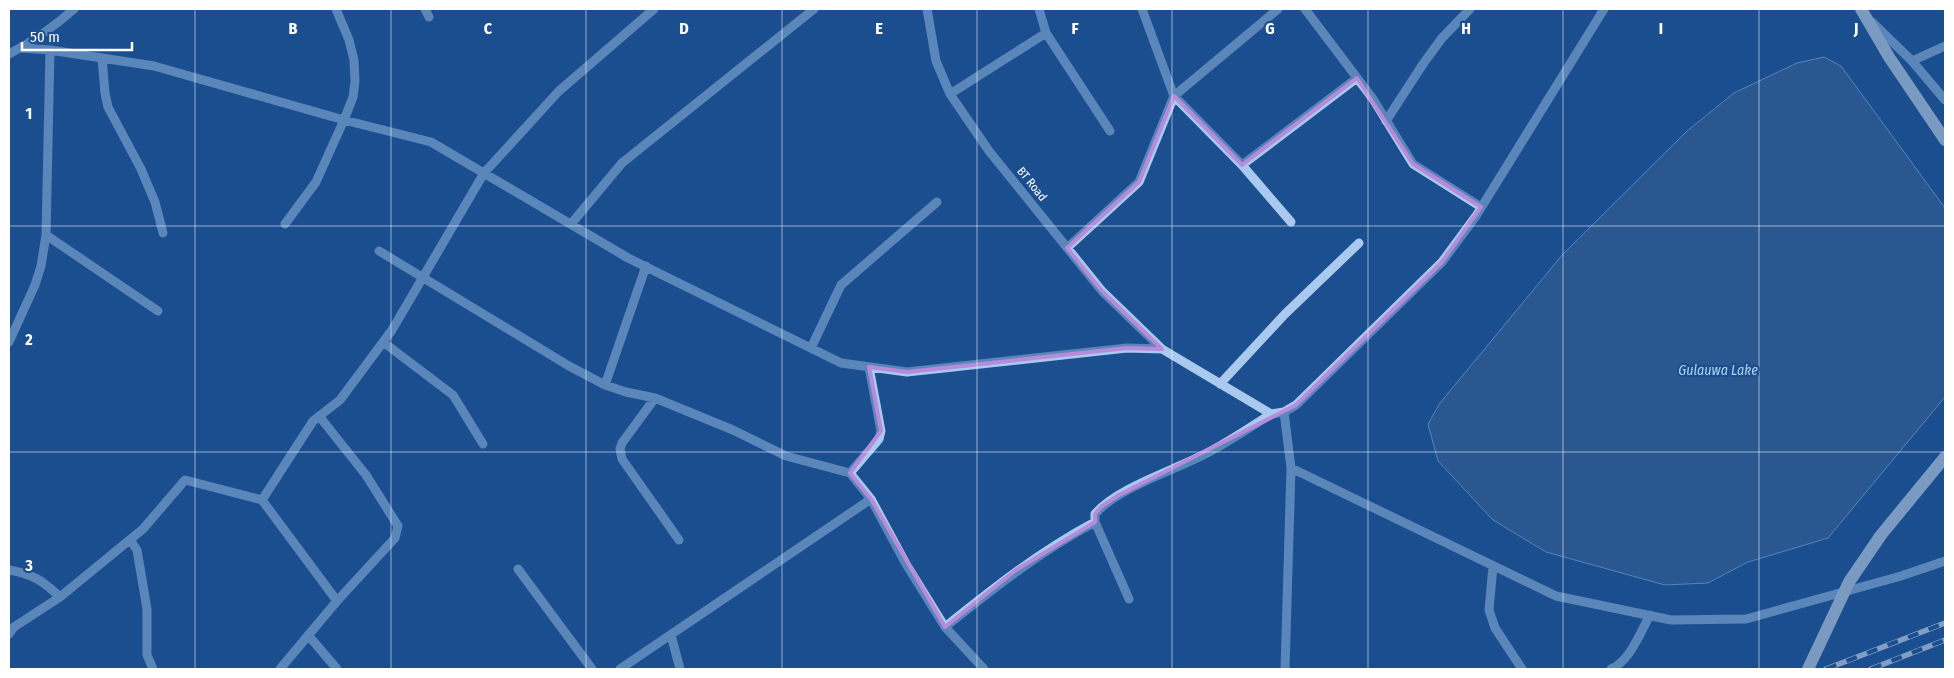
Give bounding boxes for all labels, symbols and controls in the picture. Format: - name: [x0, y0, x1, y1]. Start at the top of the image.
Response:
- text: B: [289, 19, 298, 38]
- text: C: [484, 19, 493, 38]
- text: D: [679, 19, 689, 38]
- text: E: [875, 19, 883, 38]
- text: F: [1071, 19, 1079, 38]
- text: G: [1265, 19, 1275, 38]
- text: H: [1461, 19, 1471, 38]
- text: I: [1659, 19, 1663, 38]
- text: J: [1853, 19, 1858, 38]
- scale bar: [22, 20, 132, 52]
- text: 50 m: [30, 28, 60, 46]
- text: 1: [26, 104, 32, 123]
- street label: BT Road: [1014, 164, 1050, 204]
- text: 2: [24, 330, 33, 349]
- water label: Gulauwa Lake: [1678, 362, 1758, 379]
- text: 3: [24, 556, 33, 575]

